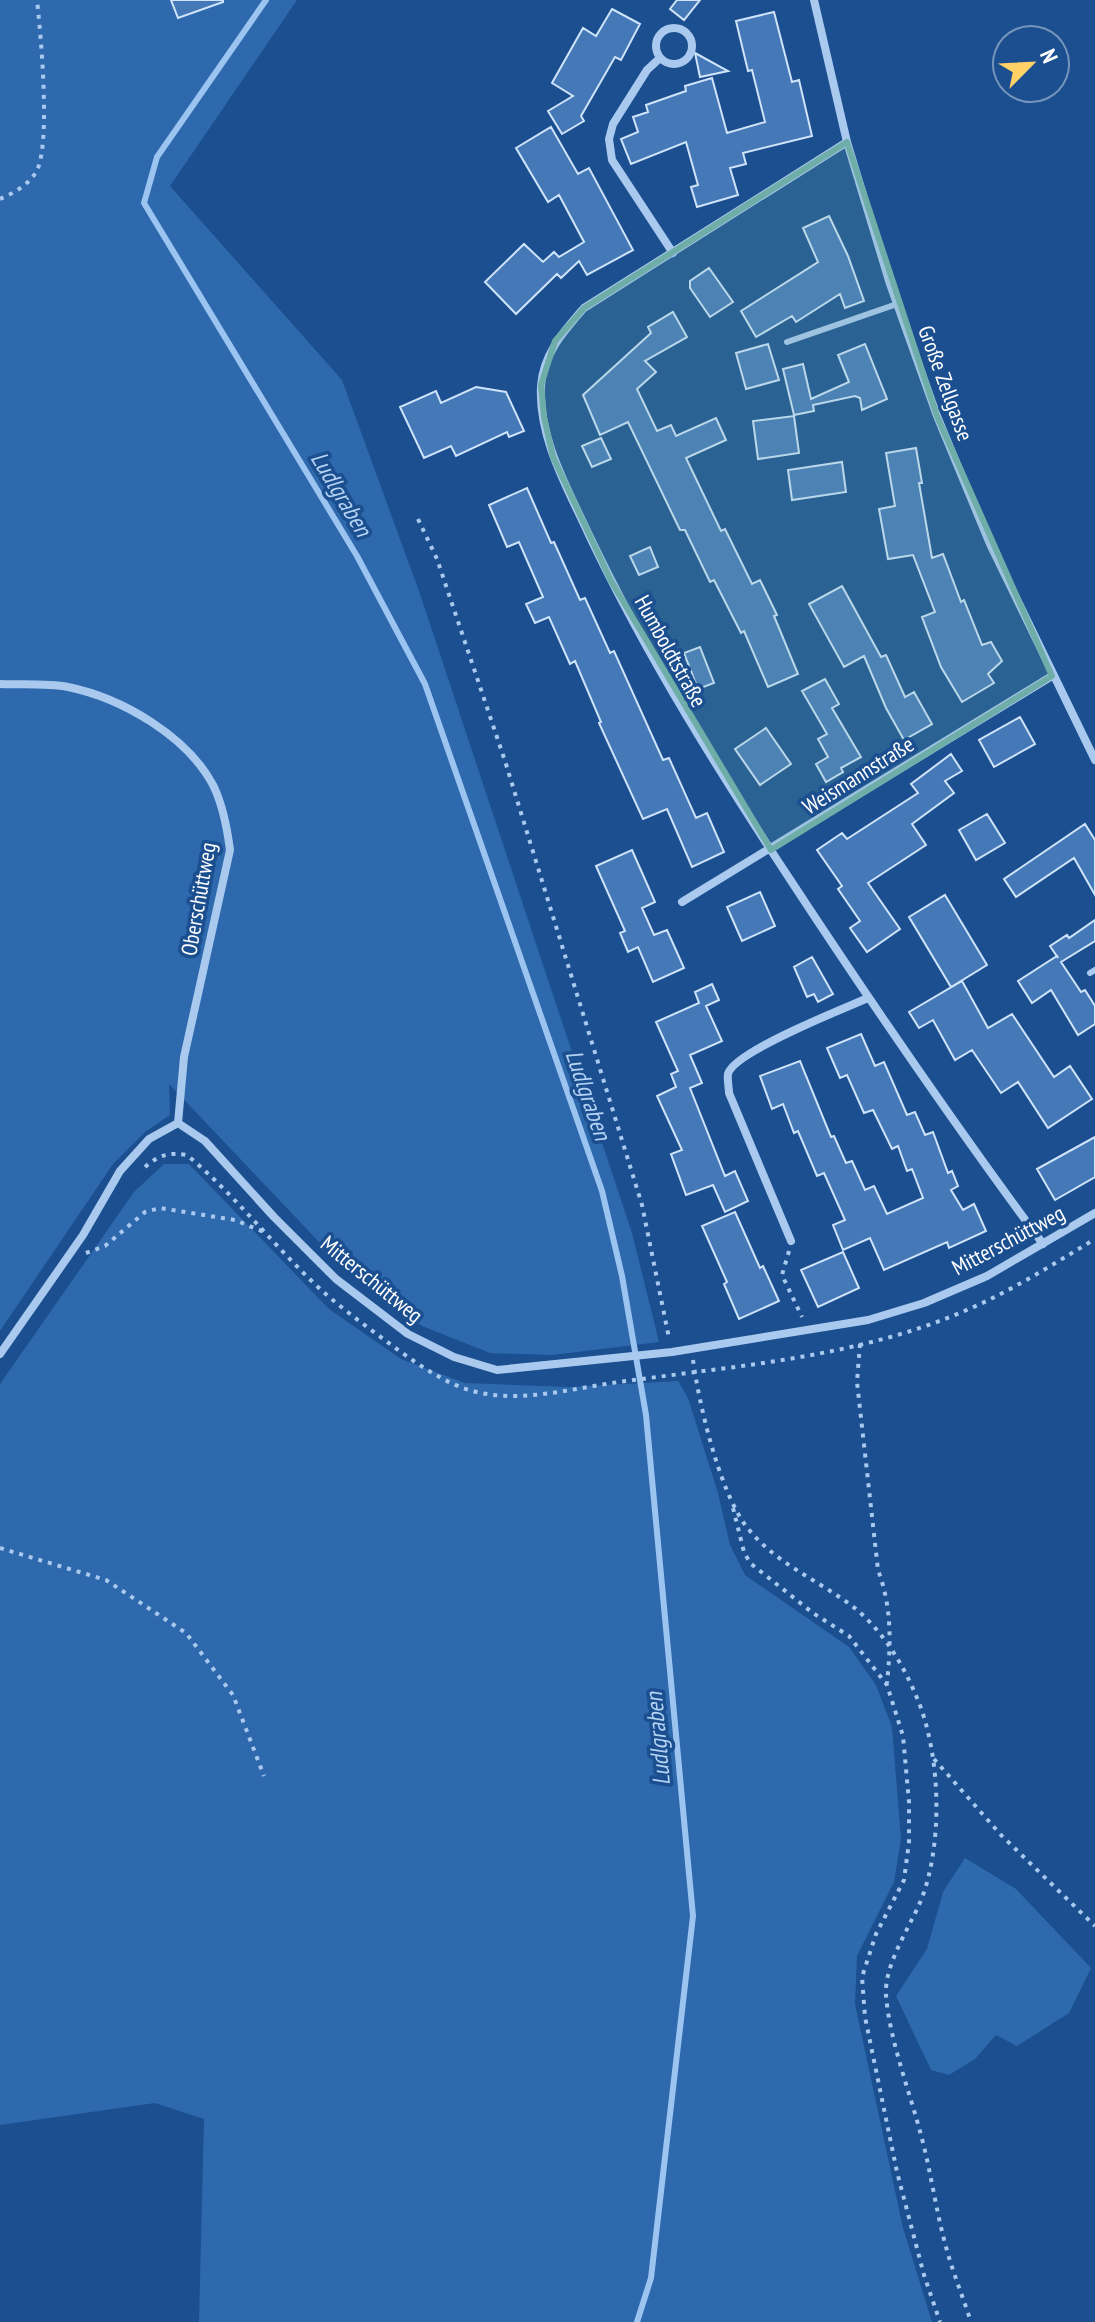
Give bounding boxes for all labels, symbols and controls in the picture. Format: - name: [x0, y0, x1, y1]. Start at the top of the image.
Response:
- north arrow: [991, 24, 1071, 104]
- text: N: [1034, 45, 1064, 67]
- street label: Große Zellgasse: [912, 321, 980, 445]
- water label: Ludlgraben: [304, 446, 380, 543]
- street label: Humboldtstraße: [629, 590, 713, 712]
- street label: Weismannstraße: [797, 730, 919, 820]
- street label: Oberschüttweg: [174, 840, 222, 958]
- water label: Ludlgraben: [559, 1046, 619, 1145]
- street label: Mitterschüttweg: [947, 1199, 1069, 1281]
- street label: Mitterschüttweg: [315, 1229, 429, 1329]
- water label: Ludlgraben: [638, 1690, 677, 1787]

